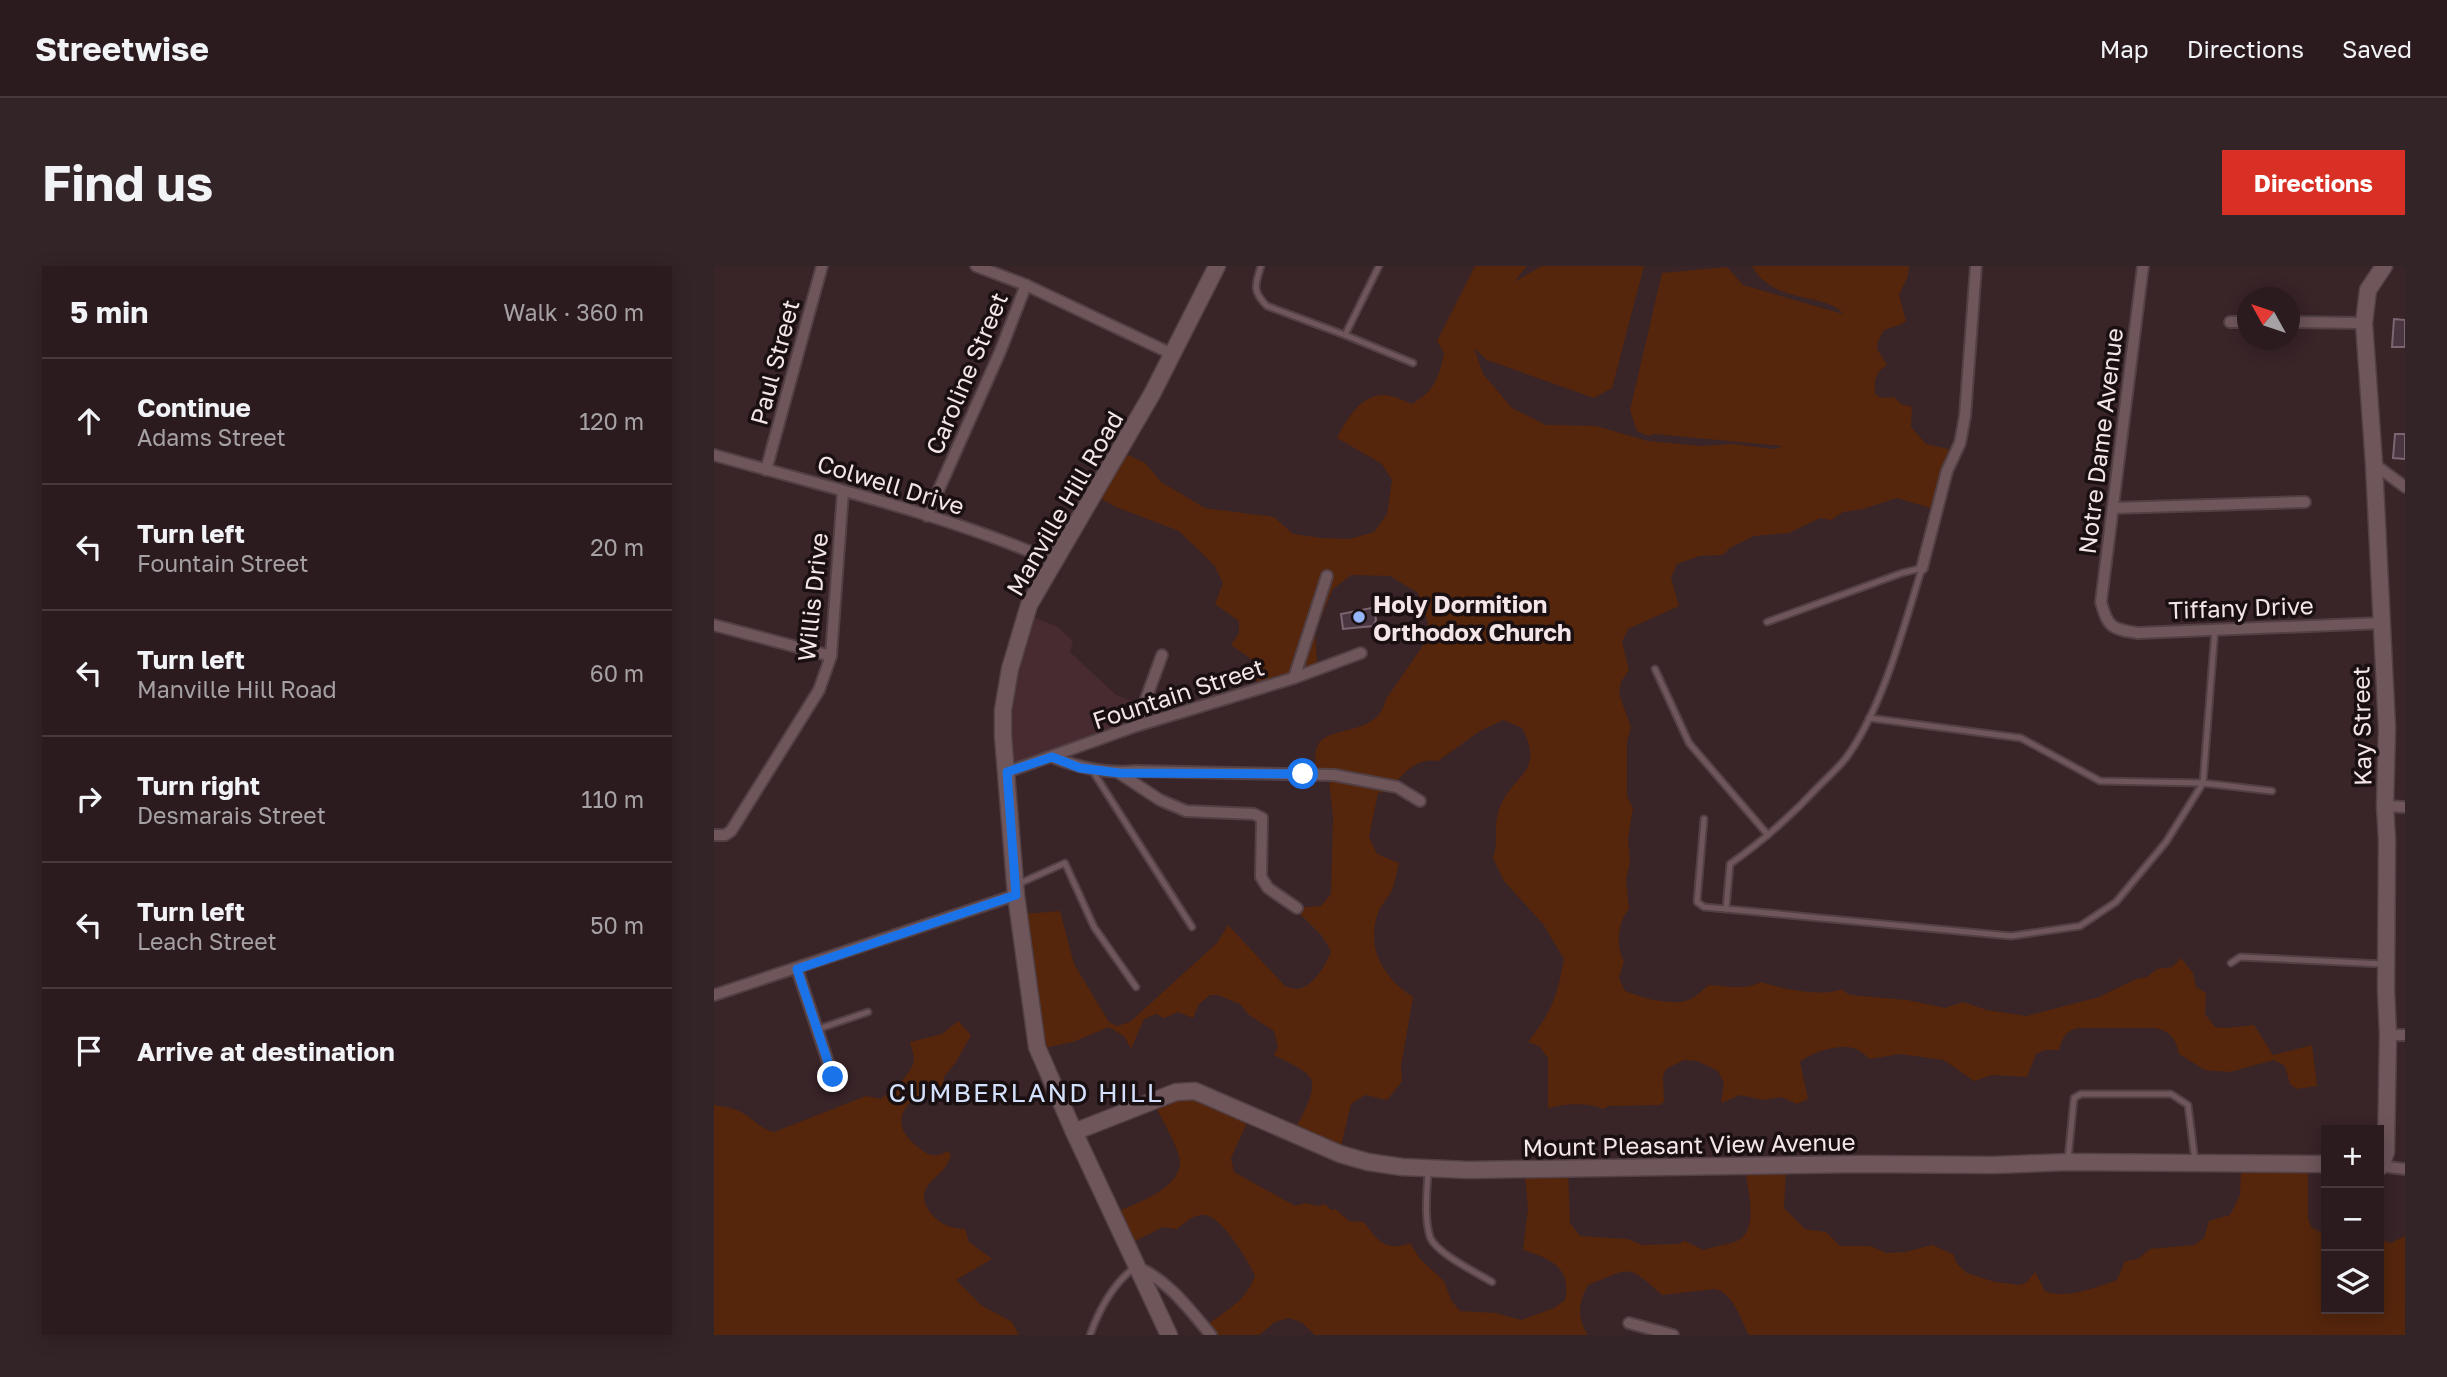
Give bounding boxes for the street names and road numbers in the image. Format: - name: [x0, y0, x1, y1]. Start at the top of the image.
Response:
- street label: Caroline Street: [919, 288, 1013, 458]
- street label: Paul Street: [743, 296, 805, 428]
- street label: Notre Dame Avenue: [2072, 326, 2128, 556]
- street label: Manville Hill Road: [999, 406, 1129, 600]
- street label: Colwell Drive: [814, 448, 968, 520]
- street label: Willis Drive: [791, 531, 833, 663]
- street label: Tiffany Drive: [2168, 590, 2314, 624]
- street label: Fountain Street: [1088, 652, 1268, 734]
- street label: Kay Street: [2345, 666, 2377, 786]
- street label: Mount Pleasant View Avenue: [1522, 1127, 1856, 1161]

